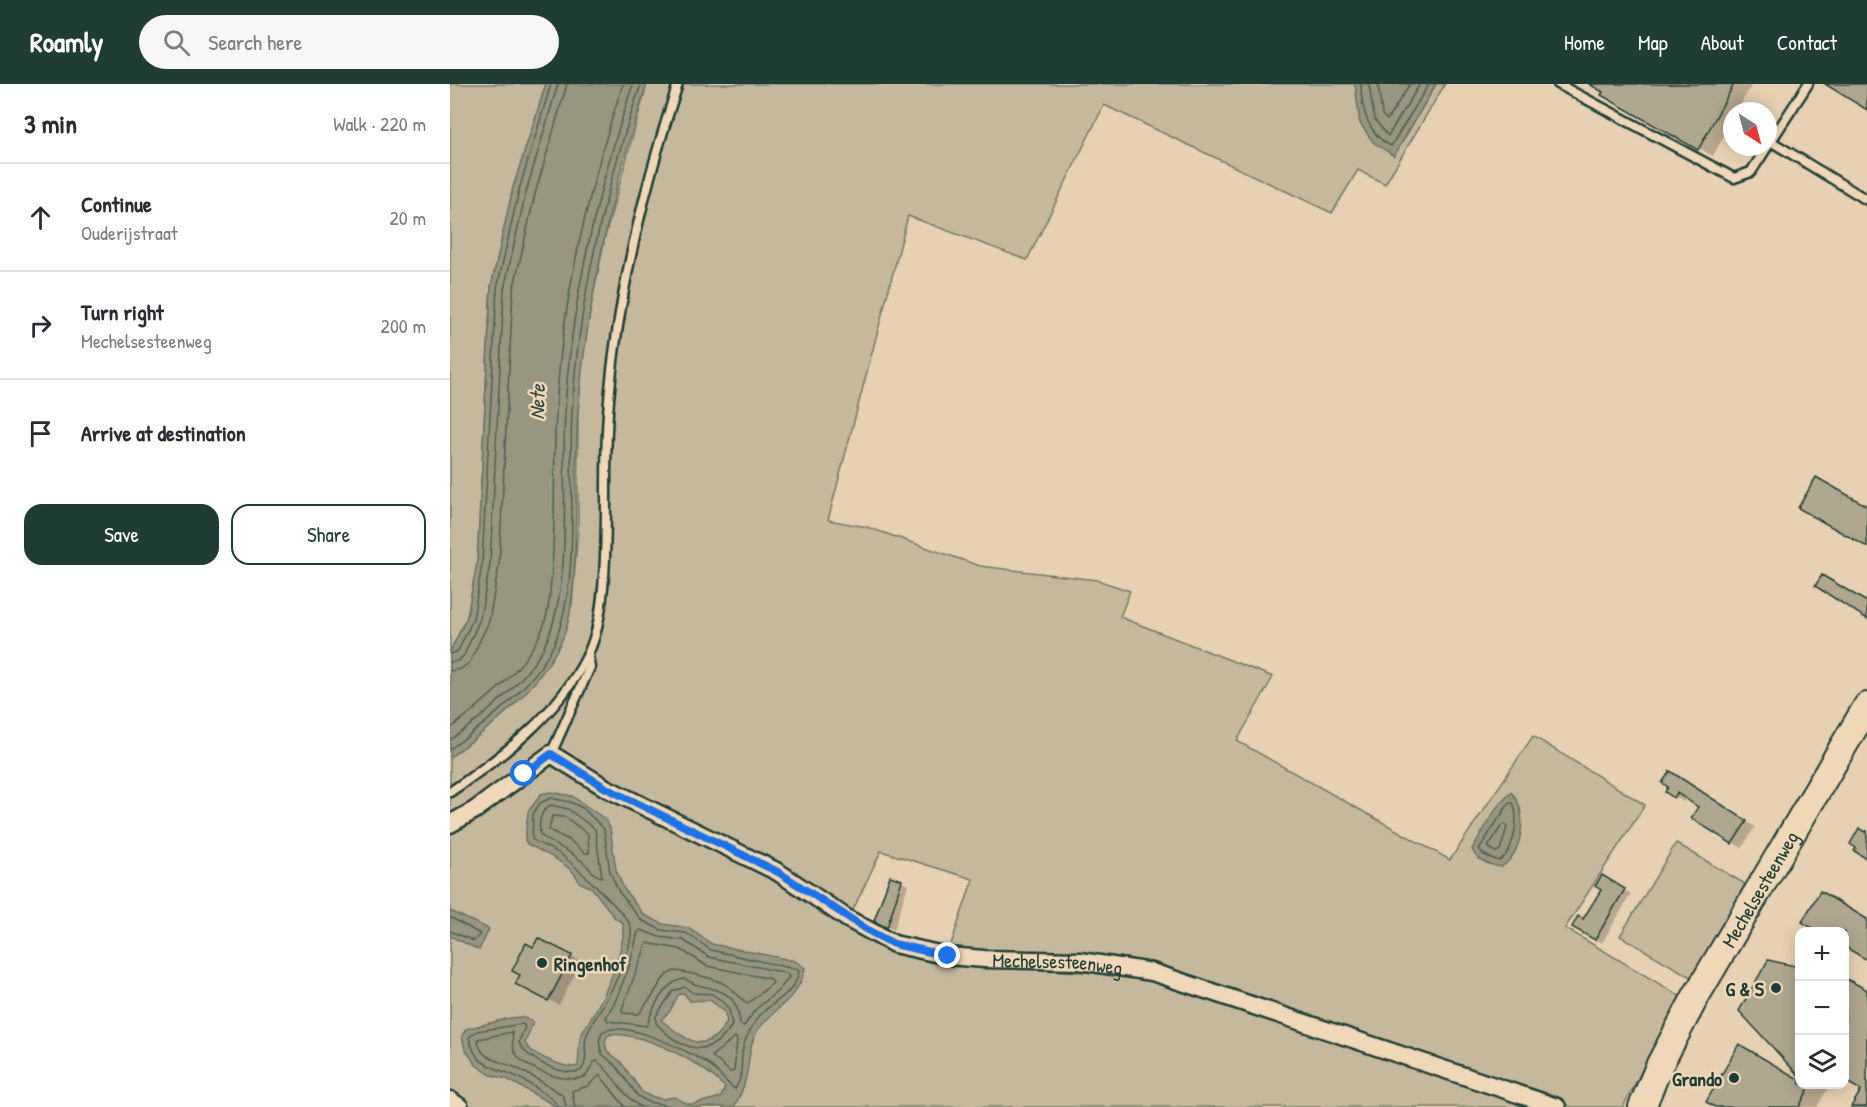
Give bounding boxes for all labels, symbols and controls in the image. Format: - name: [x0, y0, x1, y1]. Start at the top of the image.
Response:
- search box: [139, 15, 559, 69]
- text: Roamly: [30, 23, 103, 61]
- icon: search: [160, 26, 193, 59]
- text: Search here: [208, 27, 302, 57]
- text: Home: [1564, 28, 1605, 57]
- text: Map: [1638, 28, 1668, 57]
- text: About: [1701, 28, 1744, 57]
- text: Contact: [1777, 28, 1837, 57]
- north arrow: [1723, 102, 1777, 156]
- text: 3 min: [24, 106, 77, 141]
- text: Walk · 220 m: [333, 110, 426, 137]
- text: Continue: [81, 189, 152, 219]
- icon: ahead: [24, 201, 57, 234]
- text: 20 m: [389, 204, 426, 231]
- text: Ouderijstraat: [81, 219, 178, 246]
- text: Turn right: [81, 297, 164, 327]
- icon: right: [24, 309, 57, 342]
- text: 200 m: [381, 312, 426, 339]
- text: Mechelsesteenweg: [81, 327, 212, 354]
- water label: Nete: [522, 382, 552, 420]
- icon: arrive: [24, 417, 57, 450]
- text: Arrive at destination: [81, 418, 246, 448]
- button: Save: [24, 504, 219, 565]
- button: Share: [231, 504, 426, 565]
- route start: [510, 760, 536, 786]
- street label: Mechelsesteenweg: [1714, 826, 1804, 952]
- map controls: [1795, 927, 1849, 1089]
- button: +: [1795, 927, 1849, 981]
- route end: [934, 942, 960, 968]
- street label: Mechelsesteenweg: [992, 946, 1125, 981]
- place label: Ringenhof: [554, 950, 627, 978]
- marker: Ringenhof: [535, 956, 549, 970]
- place label: G & S: [1725, 975, 1765, 1002]
- marker: G & S: [1769, 981, 1783, 995]
- button: −: [1795, 981, 1849, 1035]
- button: layers: [1795, 1035, 1849, 1089]
- place label: Grando: [1672, 1065, 1722, 1092]
- marker: Grando: [1727, 1071, 1741, 1085]

